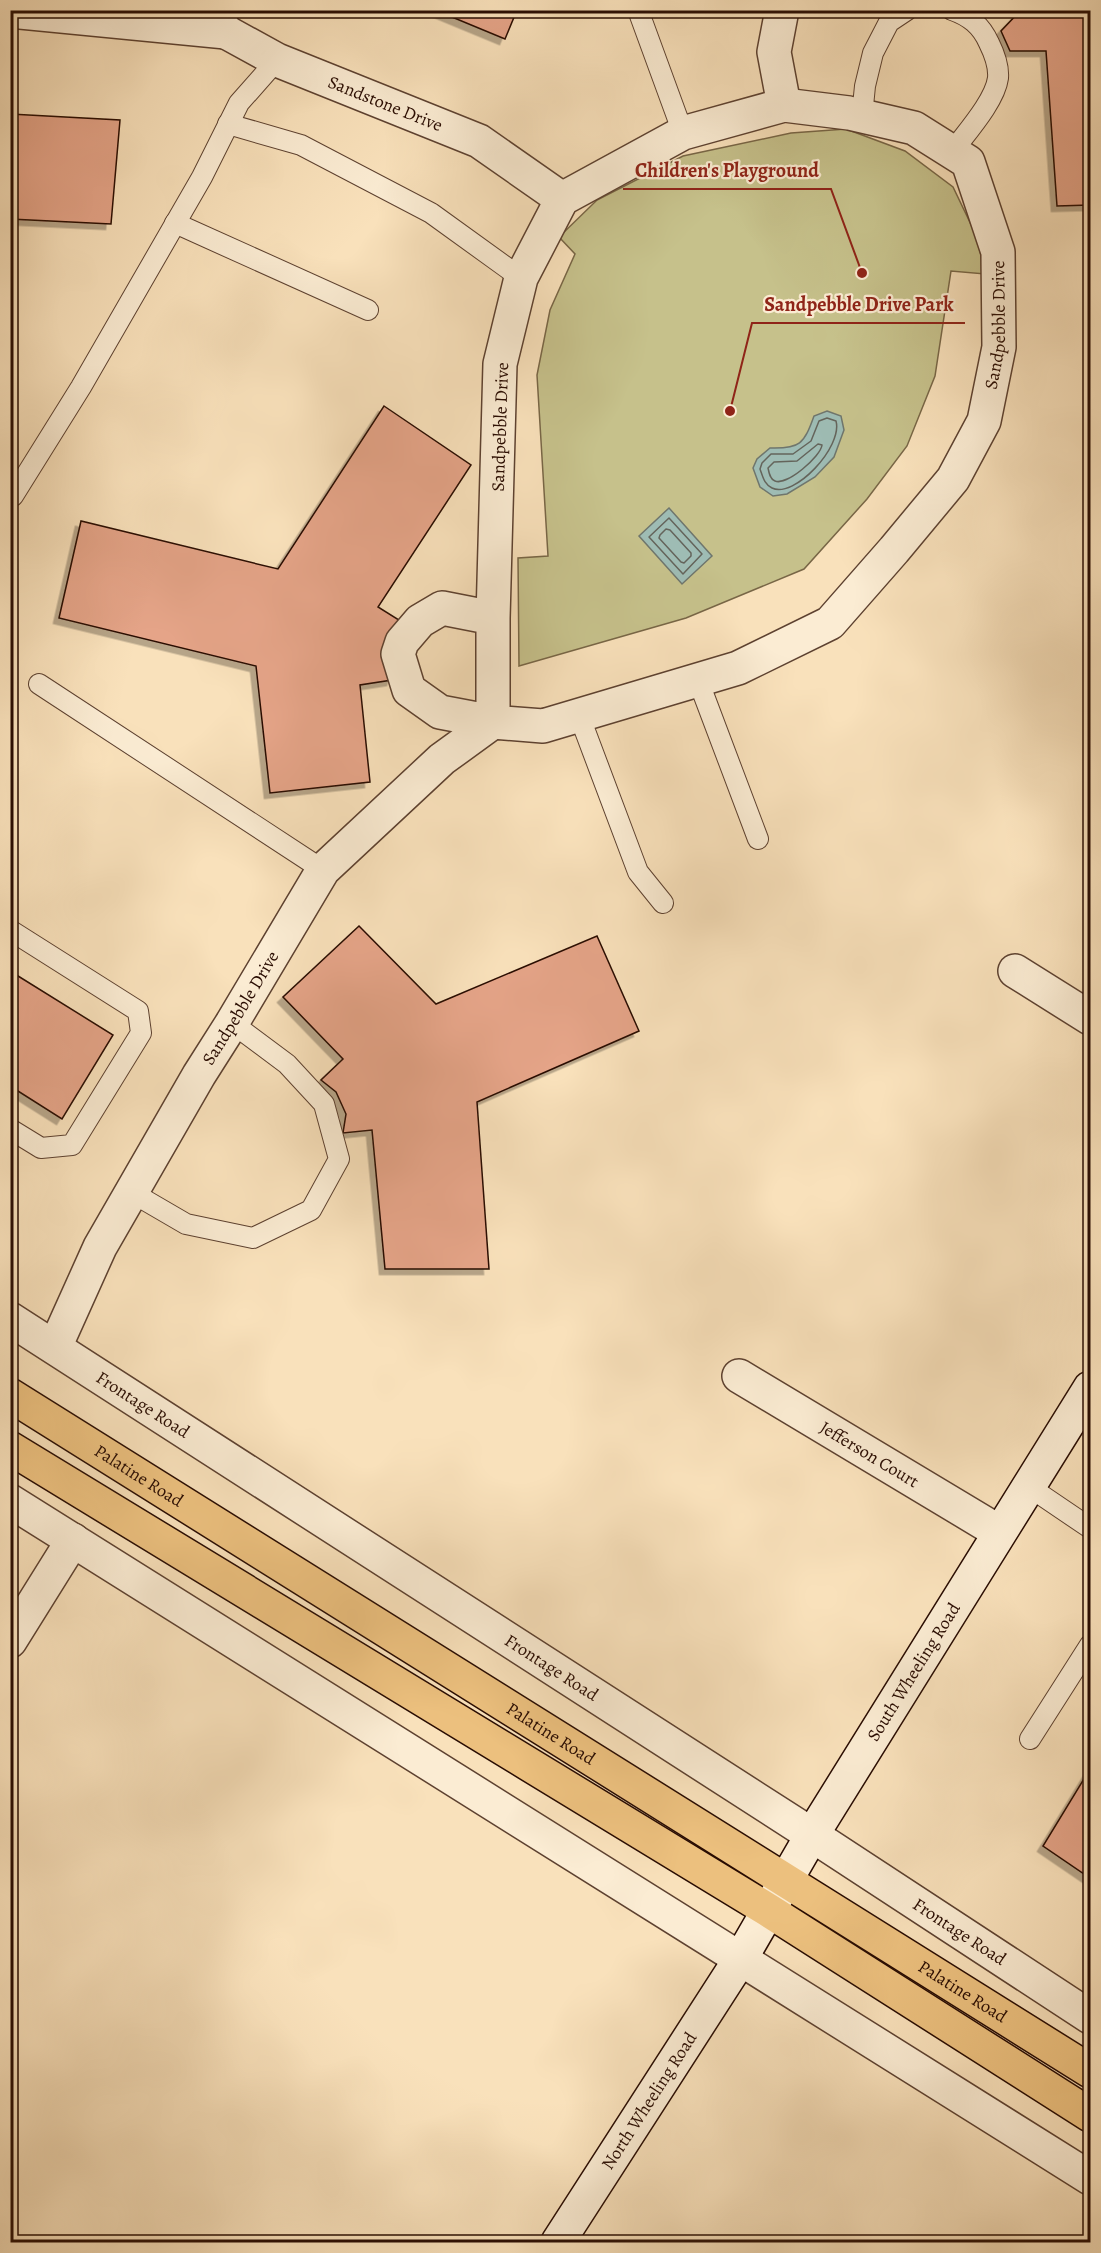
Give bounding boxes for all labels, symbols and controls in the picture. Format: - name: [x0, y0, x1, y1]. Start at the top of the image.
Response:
- street label: Sandstone Drive: [325, 70, 446, 137]
- callout: Children's Playground: [623, 151, 831, 189]
- text: Children's Playground: [635, 157, 819, 184]
- street label: Sandpebble Drive: [979, 260, 1012, 391]
- callout: Sandpebble Drive Park: [752, 285, 965, 323]
- text: Sandpebble Drive Park: [764, 291, 954, 318]
- street label: Sandpebble Drive: [486, 362, 514, 492]
- street label: Sandpebble Drive: [196, 946, 284, 1070]
- street label: Frontage Road: [91, 1365, 195, 1444]
- street label: Jefferson Court: [815, 1415, 923, 1493]
- street label: Palatine Road: [90, 1439, 188, 1513]
- street label: South Wheeling Road: [861, 1598, 966, 1746]
- street label: Frontage Road: [500, 1628, 603, 1707]
- street label: Palatine Road: [502, 1697, 600, 1771]
- street label: Frontage Road: [908, 1892, 1011, 1971]
- street label: Palatine Road: [914, 1954, 1012, 2028]
- street label: North Wheeling Road: [596, 2027, 702, 2174]

